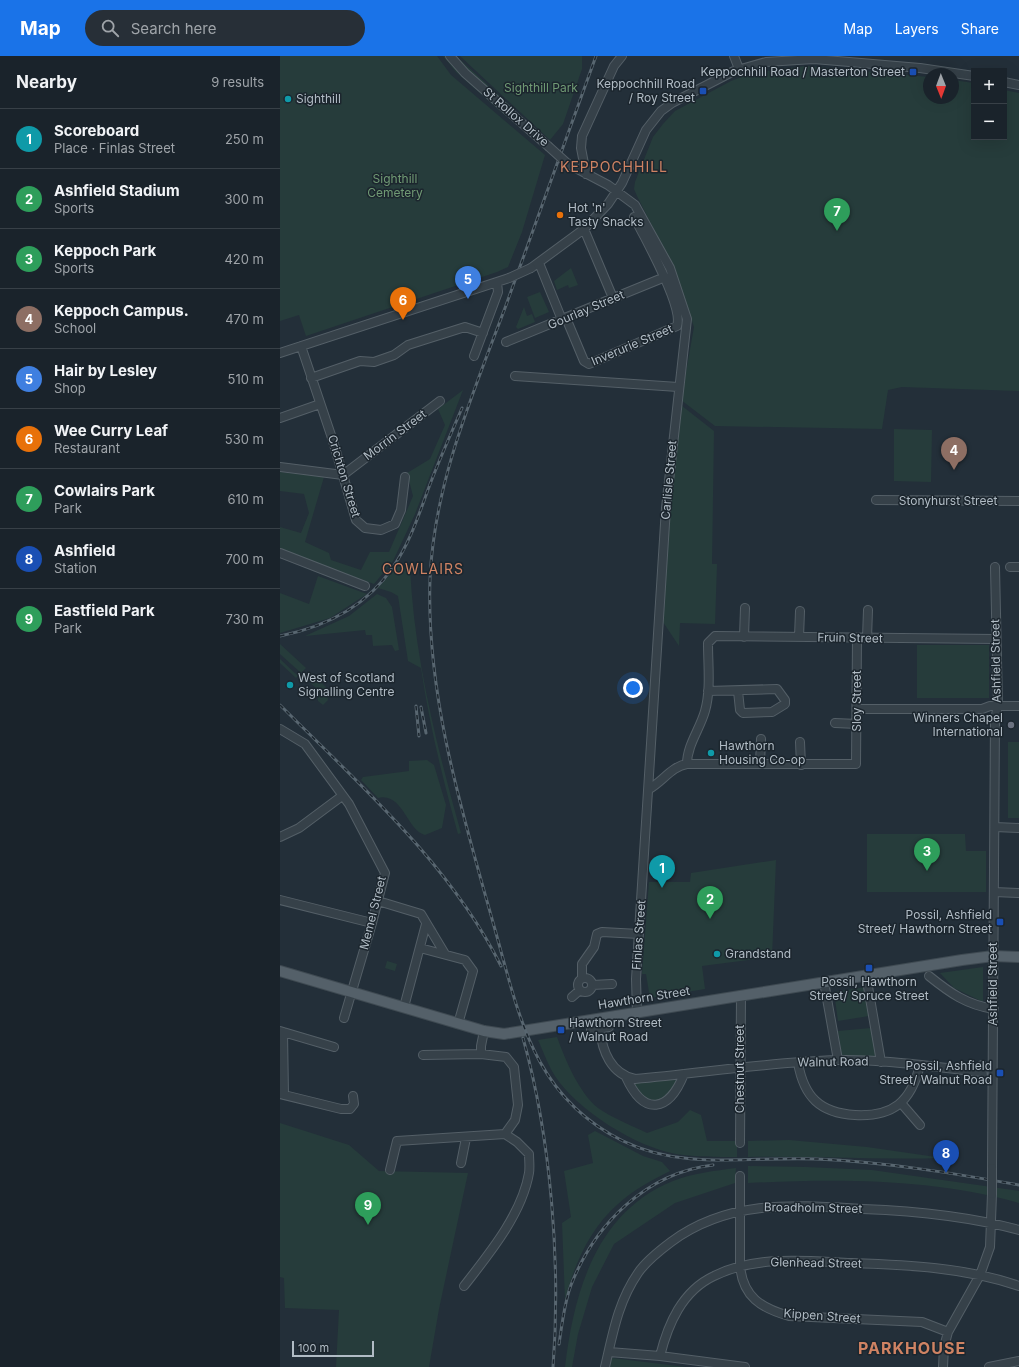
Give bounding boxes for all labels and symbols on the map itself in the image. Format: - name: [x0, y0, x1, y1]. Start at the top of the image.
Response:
- place label: Keppochhill Road / Masterton Street: [701, 64, 905, 79]
- marker: Keppochhill Road / Masterton Street: [908, 67, 918, 77]
- north arrow: [923, 68, 959, 104]
- place label: Keppochhill Road / Roy Street: [596, 76, 695, 105]
- park label: Sighthill Park: [504, 80, 578, 95]
- street label: St Rollox Drive: [480, 84, 552, 149]
- marker: Keppochhill Road / Roy Street: [698, 86, 708, 96]
- place label: Sighthill: [296, 91, 341, 106]
- marker: Sighthill: [283, 94, 293, 104]
- district label: KEPPOCHHILL: [560, 158, 668, 175]
- park label: Sighthill Cemetery: [367, 171, 423, 200]
- pin: 7: [824, 198, 850, 231]
- place label: Hot 'n' Tasty Snacks: [568, 200, 644, 229]
- marker: Hot 'n' Tasty Snacks: [555, 210, 565, 220]
- pin: 5: [455, 266, 481, 299]
- pin: 6: [390, 287, 416, 320]
- street label: Gourlay Street: [545, 287, 626, 332]
- street label: Inverurie Street: [589, 321, 675, 368]
- street label: Morrin Street: [360, 406, 429, 463]
- street label: Crichton Street: [325, 433, 364, 519]
- pin: 4: [941, 437, 967, 470]
- street label: Carlisle Street: [658, 440, 679, 520]
- street label: Stonyhurst Street: [899, 493, 997, 508]
- district label: COWLAIRS: [382, 560, 464, 577]
- street label: Ashfield Street: [987, 619, 1004, 703]
- street label: Fruin Street: [817, 629, 883, 646]
- place label: West of Scotland Signalling Centre: [298, 670, 395, 699]
- street label: Sloy Street: [849, 670, 864, 732]
- your location: [623, 678, 643, 698]
- marker: West of Scotland Signalling Centre: [285, 680, 295, 690]
- place label: Winners Chapel International: [913, 710, 1003, 739]
- marker: Winners Chapel International: [1006, 720, 1016, 730]
- place label: Hawthorn Housing Co-op: [719, 738, 805, 767]
- marker: Hawthorn Housing Co-op: [706, 748, 716, 758]
- pin: 3: [914, 838, 940, 871]
- pin: 1: [649, 855, 675, 888]
- street label: Memel Street: [356, 874, 389, 951]
- pin: 2: [697, 886, 723, 919]
- street label: Finlas Street: [629, 899, 648, 971]
- place label: Possil, Ashfield Street/ Hawthorn Street: [858, 907, 992, 936]
- marker: Possil, Ashfield Street/ Hawthorn Street: [995, 917, 1005, 927]
- street label: Ashfield Street: [985, 942, 1000, 1026]
- place label: Grandstand: [725, 946, 791, 961]
- marker: Grandstand: [712, 949, 722, 959]
- marker: Possil, Hawthorn Street/ Spruce Street: [864, 963, 874, 973]
- place label: Possil, Hawthorn Street/ Spruce Street: [809, 974, 929, 1003]
- street label: Hawthorn Street: [597, 983, 691, 1012]
- place label: Hawthorn Street / Walnut Road: [569, 1015, 662, 1044]
- marker: Hawthorn Street / Walnut Road: [556, 1025, 566, 1035]
- street label: Chestnut Street: [732, 1025, 747, 1113]
- street label: Walnut Road: [797, 1053, 869, 1070]
- place label: Possil, Ashfield Street/ Walnut Road: [879, 1058, 992, 1087]
- marker: Possil, Ashfield Street/ Walnut Road: [995, 1068, 1005, 1078]
- pin: 8: [933, 1140, 959, 1173]
- pin: 9: [355, 1192, 381, 1225]
- street label: Broadholm Street: [764, 1199, 862, 1216]
- street label: Glenhead Street: [770, 1254, 862, 1271]
- street label: Kippen Street: [783, 1305, 861, 1326]
- district label: PARKHOUSE: [858, 1338, 966, 1358]
- scale bar: [292, 1339, 374, 1358]

